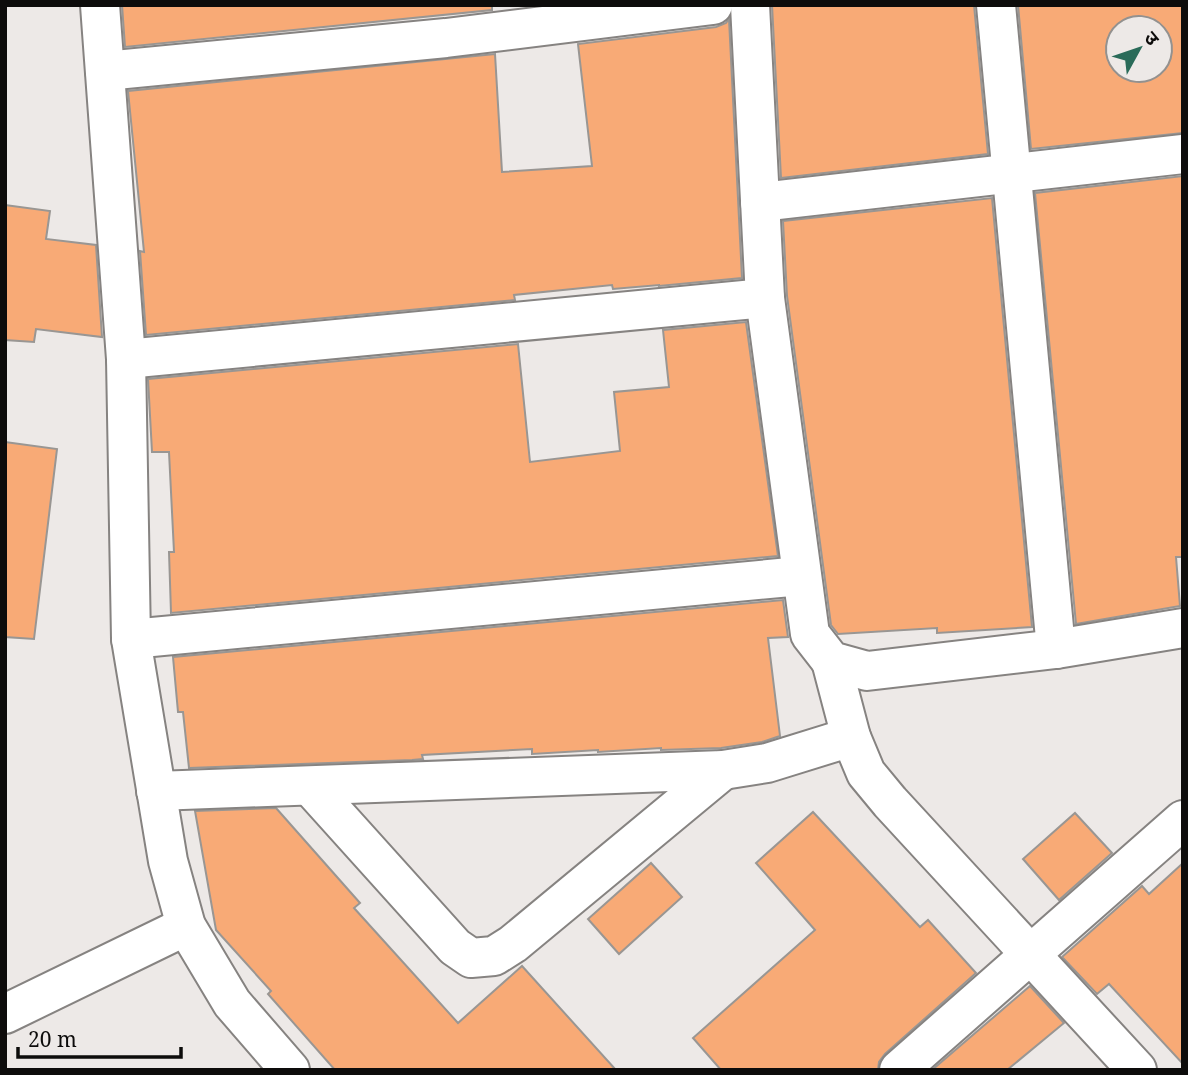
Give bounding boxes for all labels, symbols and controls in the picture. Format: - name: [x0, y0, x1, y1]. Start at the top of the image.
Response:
- north arrow: [1104, 14, 1174, 84]
- text: उ: [1138, 25, 1166, 51]
- scale bar: [18, 1016, 180, 1060]
- text: 20 m: [28, 1025, 77, 1053]

